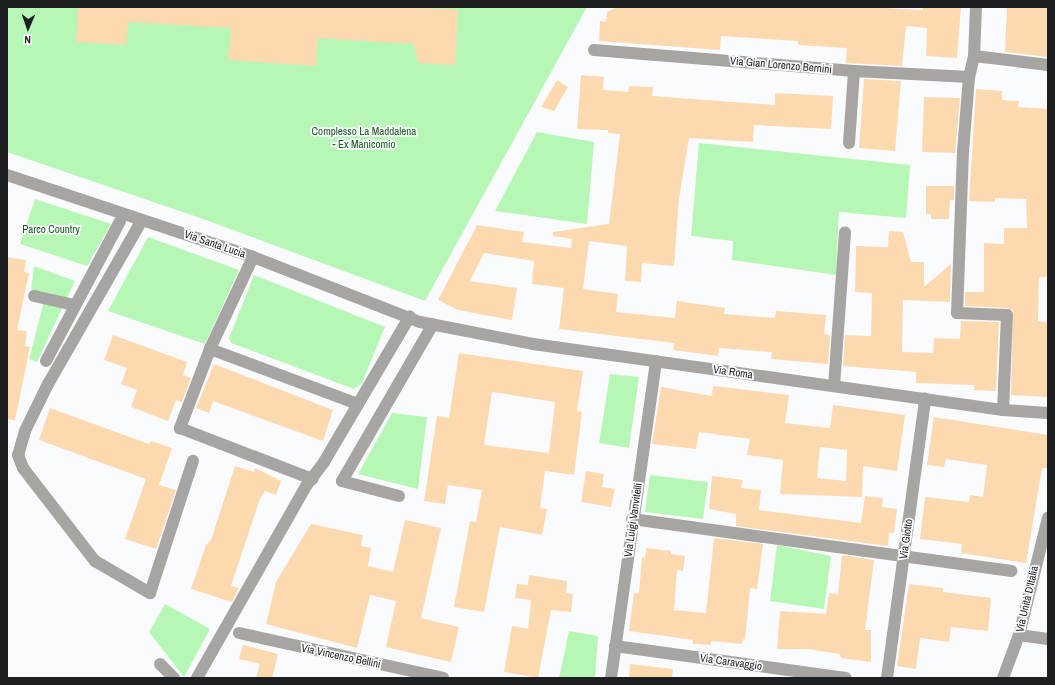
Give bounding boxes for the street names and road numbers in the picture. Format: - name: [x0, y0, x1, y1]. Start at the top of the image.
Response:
- street label: Via Gian Lorenzo Bernini: [730, 54, 832, 76]
- street label: Via Santa Lucia: [183, 227, 247, 261]
- street label: Via Roma: [712, 363, 754, 381]
- street label: Via Luigi Vanvitelli: [621, 482, 645, 558]
- street label: Via Giotto: [897, 518, 915, 560]
- street label: Via Unità D'Italia: [1013, 565, 1041, 633]
- street label: Via Vincenzo Bellini: [300, 641, 382, 671]
- street label: Via Caravaggio: [699, 651, 763, 673]

